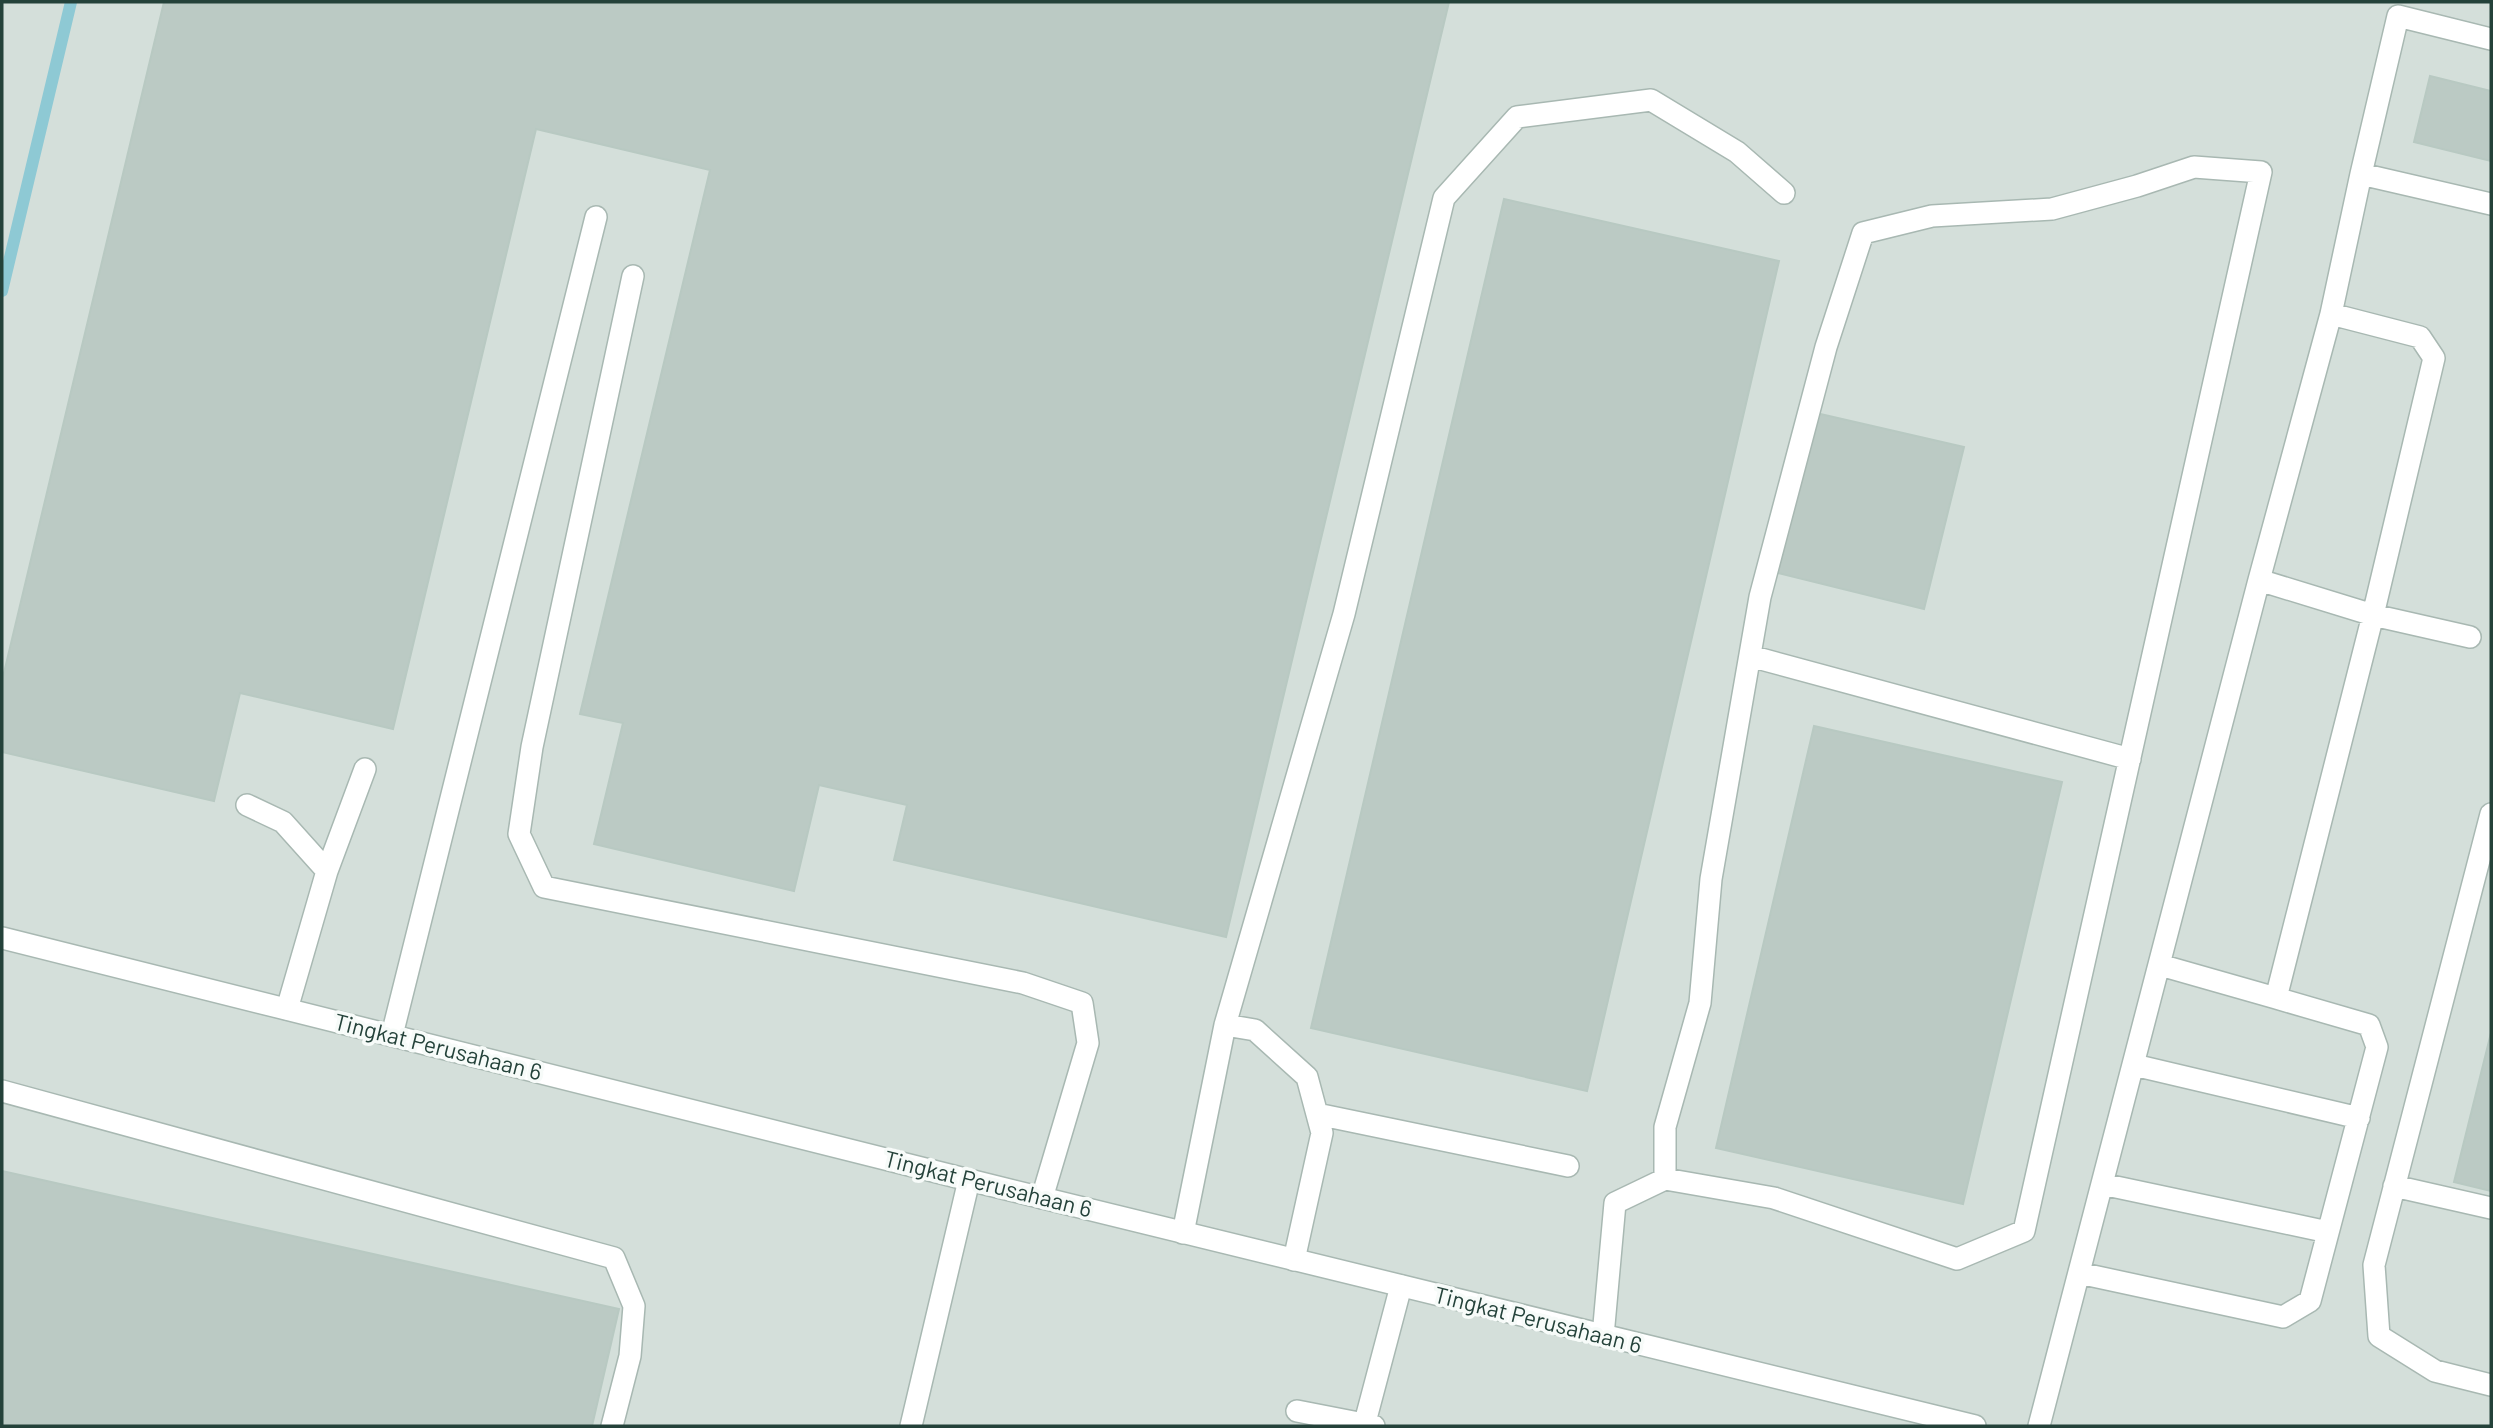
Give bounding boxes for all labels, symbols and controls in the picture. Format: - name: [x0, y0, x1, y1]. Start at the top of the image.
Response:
- street label: Tingkat Perusahaan 6: [332, 1007, 545, 1085]
- street label: Tingkat Perusahaan 6: [882, 1144, 1095, 1222]
- street label: Tingkat Perusahaan 6: [1432, 1280, 1645, 1358]

